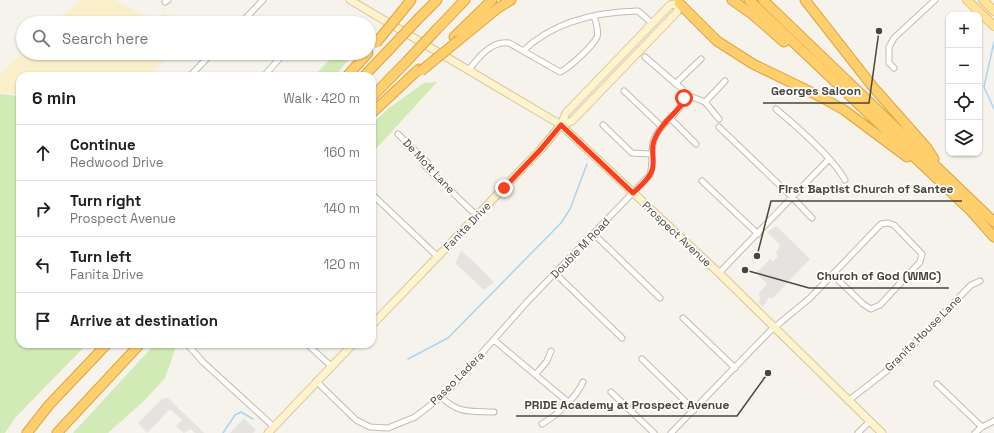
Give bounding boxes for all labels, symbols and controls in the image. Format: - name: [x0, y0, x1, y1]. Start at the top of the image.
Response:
- map controls: [946, 12, 982, 156]
- button: +: [946, 12, 982, 48]
- search box: [16, 16, 376, 60]
- icon: search: [30, 27, 52, 49]
- text: Search here: [62, 29, 148, 48]
- button: −: [946, 48, 982, 84]
- callout: Georges Saloon: [763, 79, 869, 103]
- text: Georges Saloon: [771, 83, 861, 99]
- button: locate: [946, 84, 982, 120]
- text: 6 min: [32, 87, 76, 109]
- route start: [675, 89, 693, 107]
- text: Walk · 420 m: [283, 90, 360, 107]
- button: layers: [946, 120, 982, 156]
- text: Continue: [70, 135, 136, 154]
- street label: De Mott Lane: [400, 136, 458, 196]
- icon: ahead: [32, 142, 54, 164]
- text: 160 m: [324, 144, 360, 161]
- text: Redwood Drive: [70, 154, 163, 171]
- callout: First Baptist Church of Santee: [771, 177, 962, 201]
- route end: [495, 179, 513, 197]
- text: First Baptist Church of Santee: [778, 181, 954, 197]
- text: Turn right: [70, 191, 141, 210]
- icon: right: [32, 198, 54, 220]
- street label: Prospect Avenue: [639, 198, 715, 270]
- street label: Fanita Drive: [440, 199, 494, 253]
- text: 140 m: [324, 200, 360, 217]
- text: Prospect Avenue: [70, 210, 176, 227]
- street label: Double M Road: [547, 215, 613, 281]
- text: Turn left: [70, 247, 132, 266]
- icon: left: [32, 254, 54, 276]
- text: 120 m: [324, 256, 360, 273]
- callout: Church of God (WMC): [809, 264, 949, 288]
- text: Fanita Drive: [70, 266, 143, 283]
- text: Church of God (WMC): [817, 268, 942, 284]
- street label: Granite House Lane: [882, 292, 964, 374]
- icon: arrive: [32, 310, 54, 332]
- text: Arrive at destination: [70, 311, 218, 330]
- street label: Paseo Ladera: [427, 348, 487, 408]
- callout: PRIDE Academy at Prospect Avenue: [516, 392, 737, 416]
- text: PRIDE Academy at Prospect Avenue: [525, 397, 729, 413]

